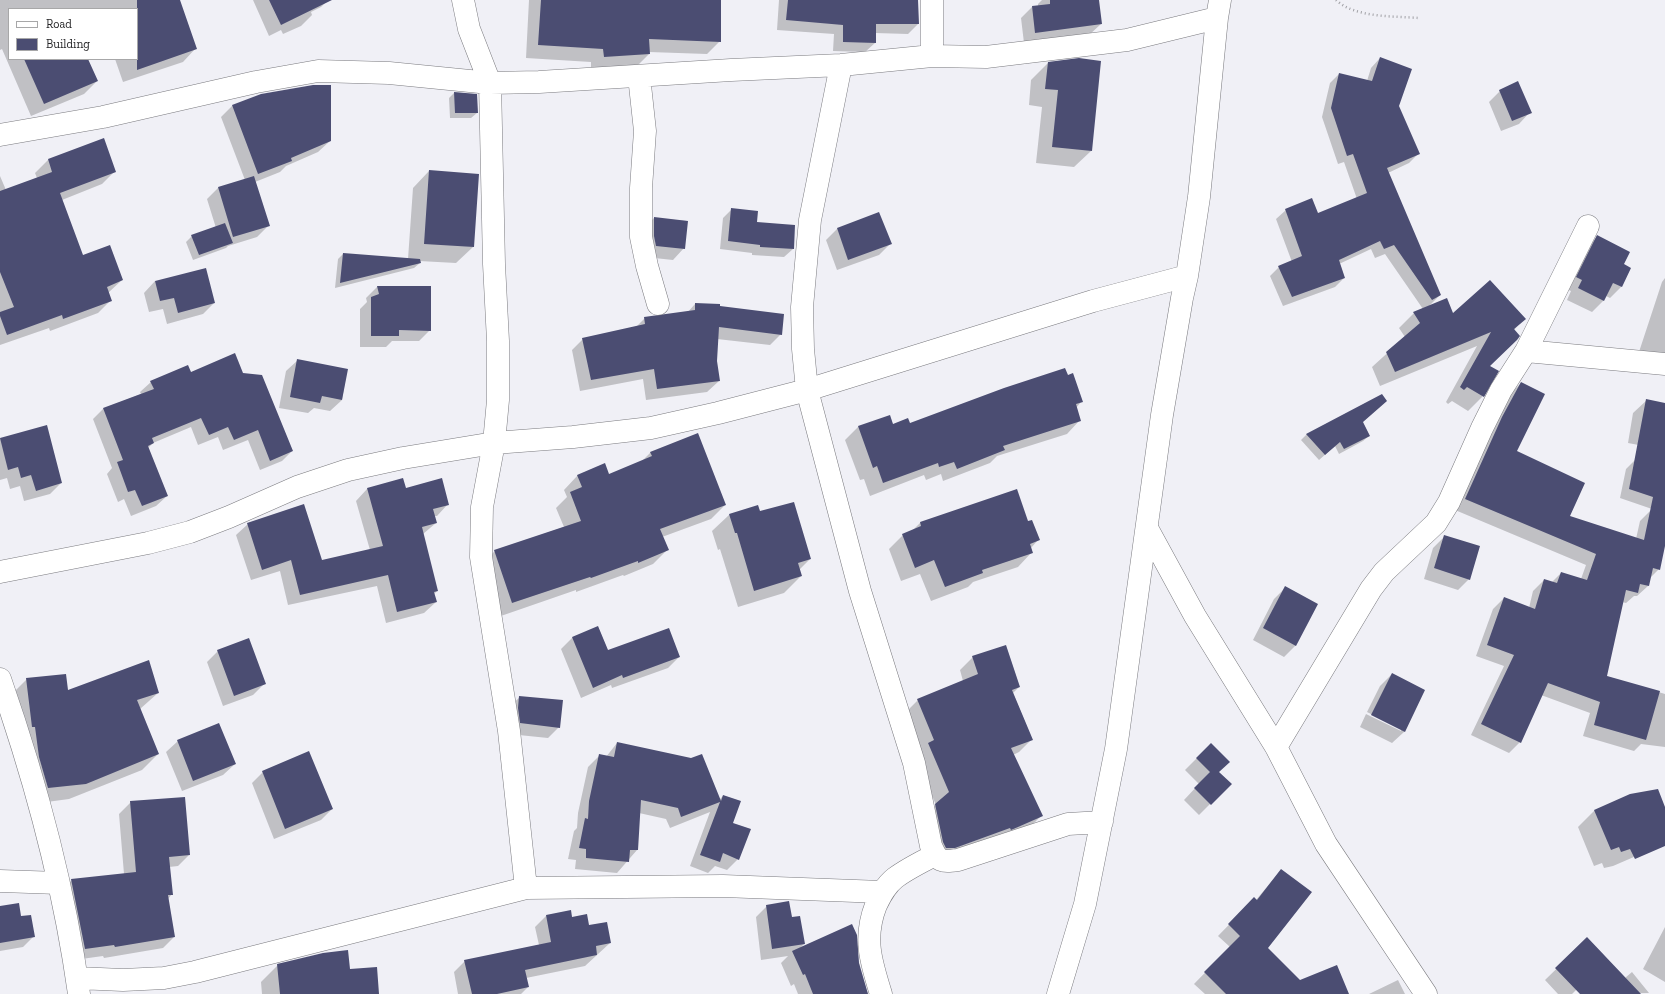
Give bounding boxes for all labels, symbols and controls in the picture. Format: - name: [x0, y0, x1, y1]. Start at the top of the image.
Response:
- legend: [8, 8, 138, 60]
- text: Road: [46, 17, 72, 31]
- text: Building: [46, 37, 90, 51]

